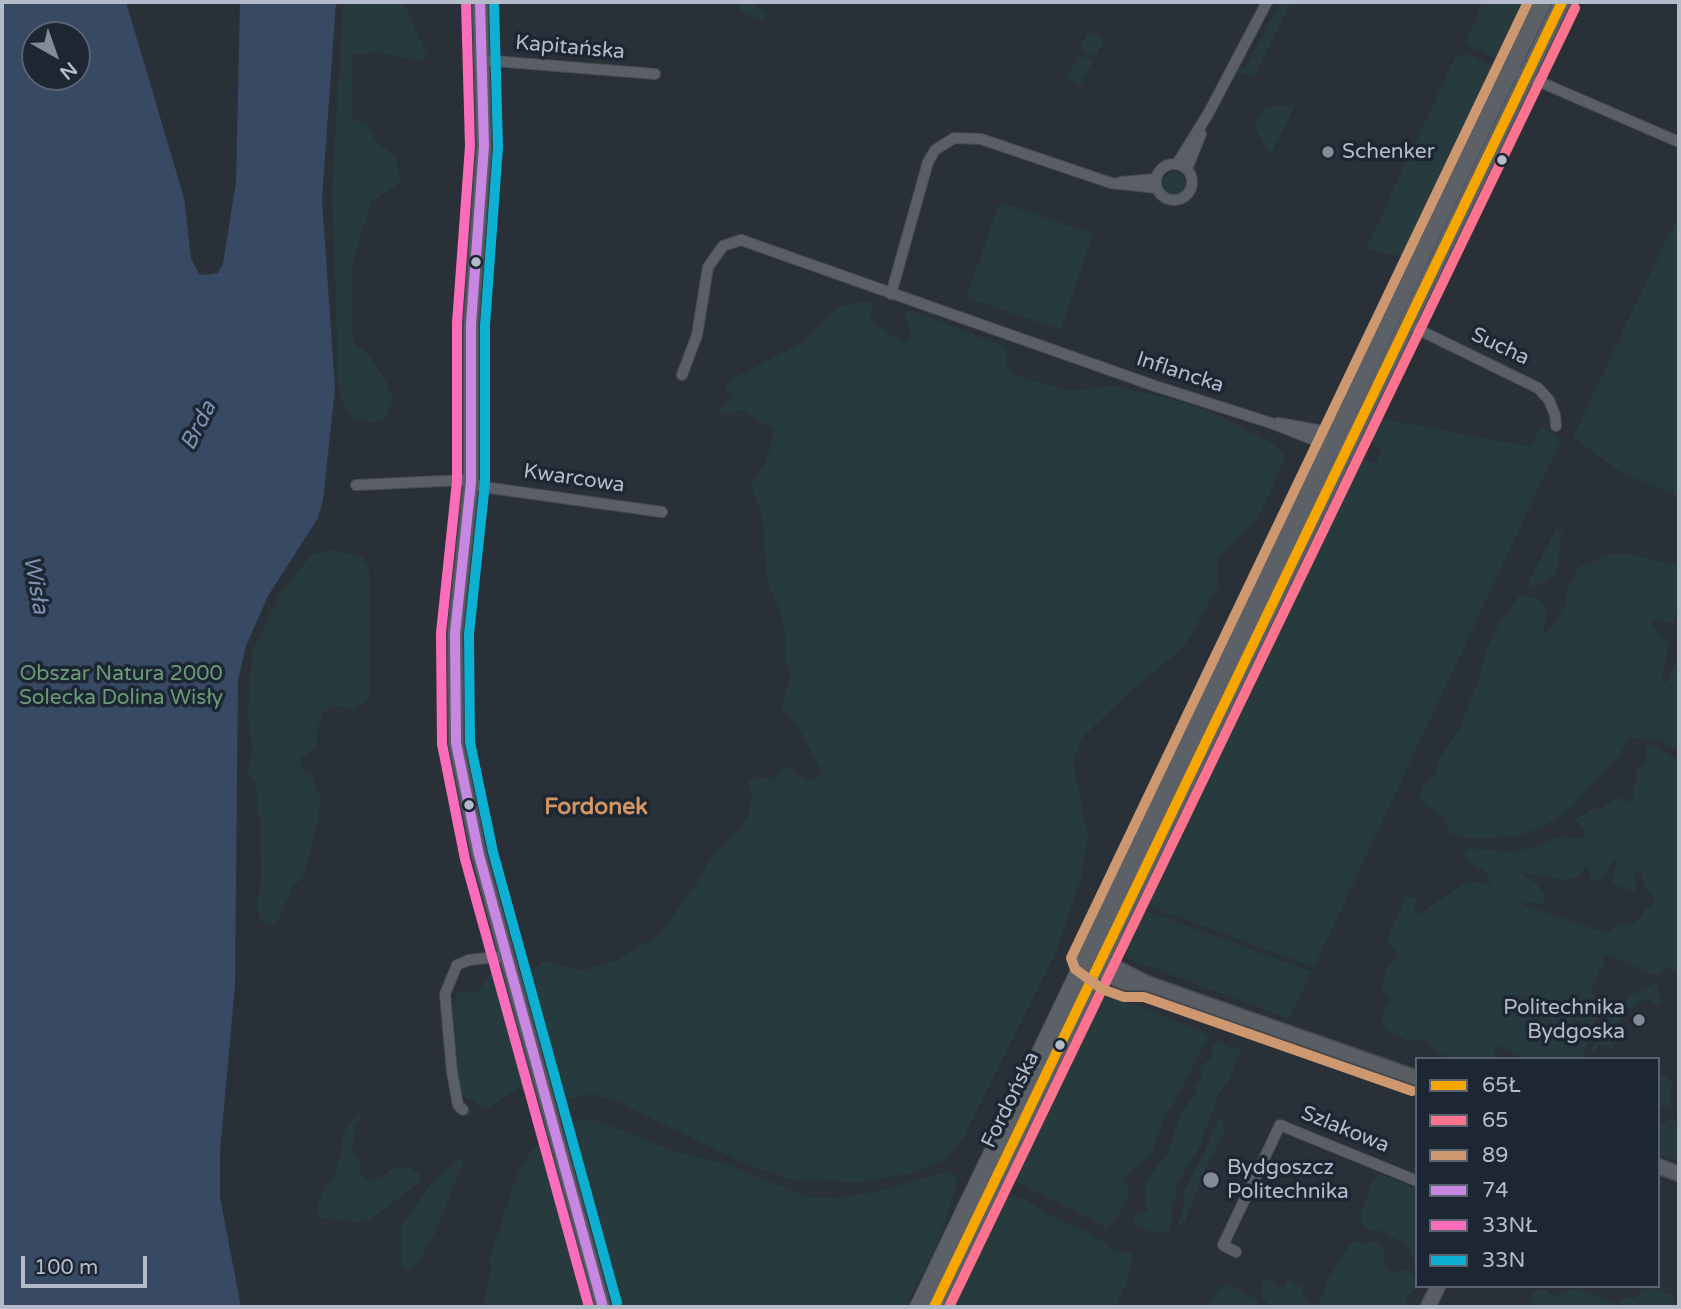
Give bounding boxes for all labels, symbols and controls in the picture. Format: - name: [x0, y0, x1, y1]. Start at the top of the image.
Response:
- north arrow: [21, 21, 91, 91]
- street label: Kapitańska: [514, 31, 626, 65]
- text: N: [55, 57, 81, 84]
- place label: Schenker: [1342, 139, 1435, 165]
- marker: Schenker: [1320, 144, 1336, 160]
- unlabelled marker: [1495, 153, 1509, 167]
- unlabelled marker: [469, 255, 483, 269]
- street label: Sucha: [1467, 323, 1533, 371]
- street label: Inflancka: [1133, 347, 1227, 399]
- water label: Brda: [175, 397, 223, 455]
- street label: Kwarcowa: [522, 459, 626, 499]
- water label: Wisła: [16, 554, 54, 616]
- park label: Obszar Natura 2000 Solecka Dolina Wisły: [19, 661, 223, 711]
- district label: Fordonek: [544, 794, 648, 822]
- unlabelled marker: [462, 798, 476, 812]
- place label: Politechnika Bydgoska: [1503, 995, 1625, 1045]
- marker: Politechnika Bydgoska: [1631, 1012, 1647, 1028]
- unlabelled marker: [1053, 1038, 1067, 1052]
- street label: Fordońska: [977, 1048, 1045, 1152]
- legend: [1415, 1057, 1660, 1288]
- text: 65Ł: [1482, 1073, 1521, 1098]
- street label: Szlakowa: [1297, 1101, 1393, 1159]
- text: 65: [1482, 1108, 1508, 1133]
- text: 89: [1482, 1143, 1508, 1168]
- place label: Bydgoszcz Politechnika: [1227, 1155, 1349, 1205]
- marker: Bydgoszcz Politechnika: [1201, 1170, 1221, 1190]
- text: 74: [1482, 1178, 1508, 1203]
- text: 33NŁ: [1482, 1213, 1537, 1238]
- scale bar: [24, 1242, 150, 1286]
- text: 33N: [1482, 1248, 1525, 1273]
- text: 100 m: [34, 1255, 98, 1280]

